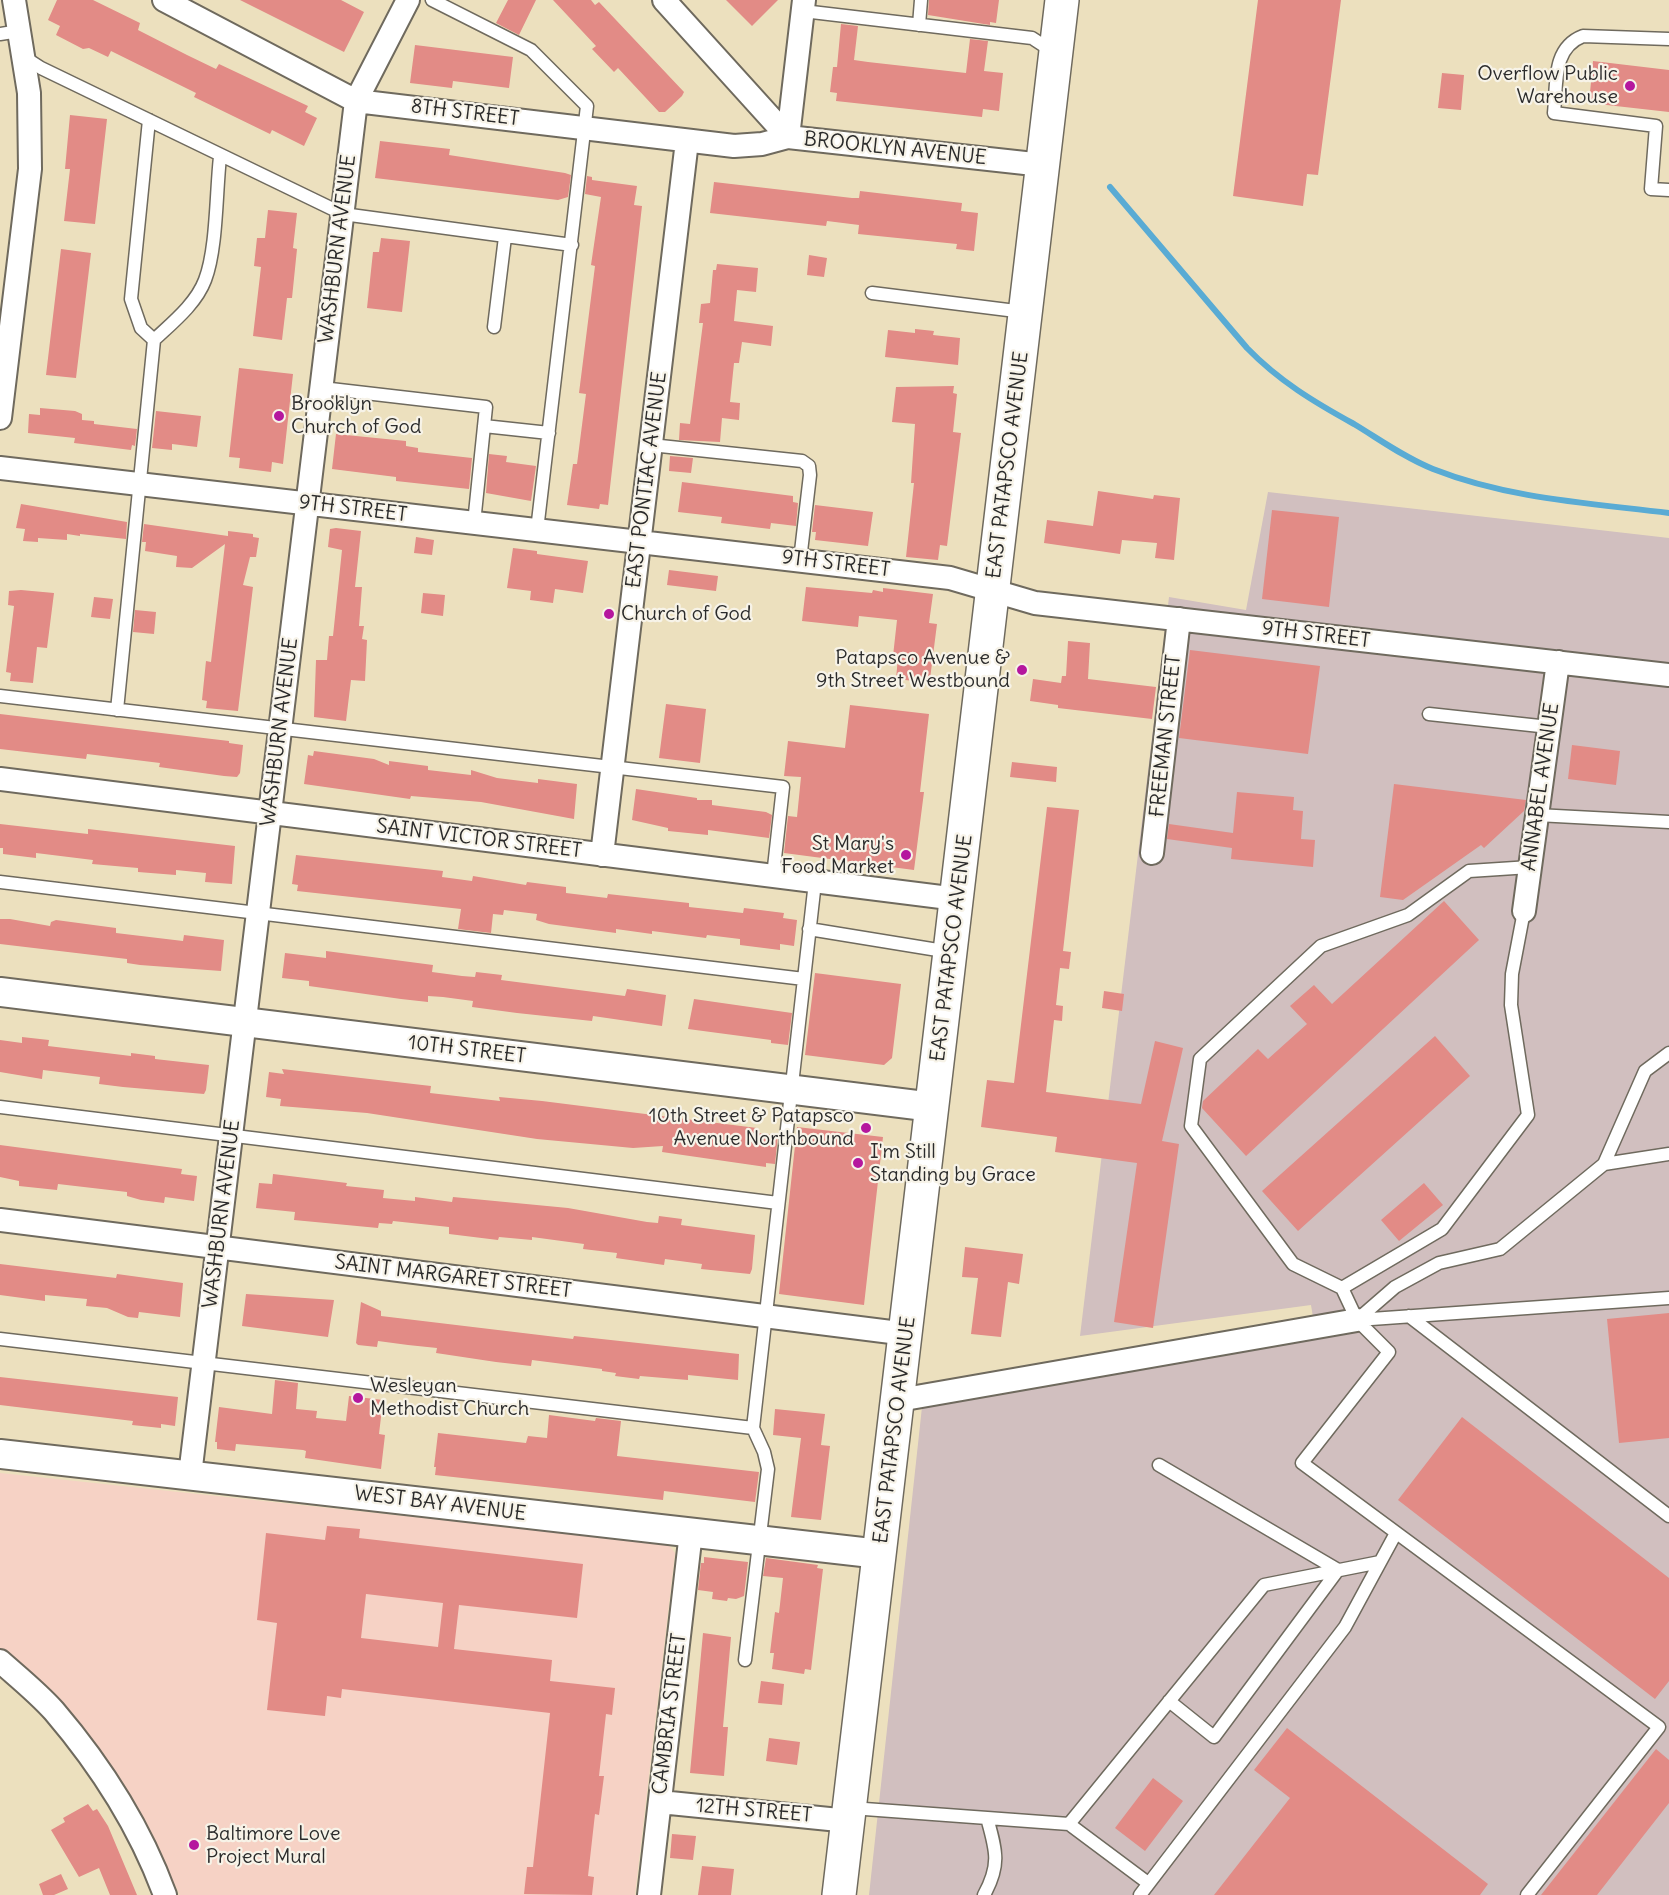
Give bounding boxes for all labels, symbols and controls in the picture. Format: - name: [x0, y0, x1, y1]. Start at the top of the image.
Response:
- place label: Overflow Public Warehouse: [1477, 62, 1618, 109]
- marker: Overflow Public Warehouse: [1623, 79, 1637, 93]
- street label: 8TH STREET: [409, 94, 521, 132]
- street label: BROOKLYN AVENUE: [802, 127, 988, 171]
- street label: WASHBURN AVENUE: [315, 153, 361, 345]
- street label: EAST PATAPSCO AVENUE: [982, 350, 1034, 580]
- street label: EAST PONTIAC AVENUE: [622, 370, 672, 590]
- place label: Brooklyn Church of God: [291, 392, 422, 439]
- marker: Brooklyn Church of God: [272, 409, 286, 423]
- street label: 9TH STREET: [298, 490, 408, 528]
- street label: 9TH STREET: [781, 545, 891, 583]
- place label: Church of God: [621, 602, 752, 626]
- marker: Church of God: [602, 607, 616, 621]
- street label: 9TH STREET: [1261, 616, 1371, 654]
- street label: WASHBURN AVENUE: [257, 636, 303, 828]
- place label: Patapsco Avenue & 9th Street Westbound: [816, 646, 1010, 693]
- street label: FREEMAN STREET: [1146, 654, 1186, 818]
- marker: Patapsco Avenue & 9th Street Westbound: [1015, 663, 1029, 677]
- street label: ANNABEL AVENUE: [1517, 701, 1565, 873]
- street label: SAINT VICTOR STREET: [375, 814, 583, 864]
- place label: St Mary's Food Market: [781, 832, 894, 879]
- street label: EAST PATAPSCO AVENUE: [926, 833, 978, 1063]
- marker: St Mary's Food Market: [899, 848, 913, 862]
- street label: 10TH STREET: [407, 1031, 527, 1069]
- place label: 10th Street & Patapsco Avenue Northbound: [649, 1104, 854, 1151]
- street label: WASHBURN AVENUE: [199, 1118, 245, 1310]
- marker: 10th Street & Patapsco Avenue Northbound: [859, 1121, 873, 1135]
- place label: I'm Still Standing by Grace: [870, 1140, 1036, 1187]
- marker: I'm Still Standing by Grace: [851, 1156, 865, 1170]
- street label: SAINT MARGARET STREET: [333, 1251, 573, 1303]
- street label: EAST PATAPSCO AVENUE: [869, 1315, 921, 1545]
- place label: Wesleyan Methodist Church: [370, 1374, 529, 1421]
- marker: Wesleyan Methodist Church: [351, 1391, 365, 1405]
- street label: WEST BAY AVENUE: [353, 1482, 527, 1526]
- street label: CAMBRIA STREET: [648, 1632, 692, 1796]
- street label: 12TH STREET: [695, 1794, 813, 1828]
- place label: Baltimore Love Project Mural: [206, 1822, 340, 1869]
- marker: Baltimore Love Project Mural: [187, 1838, 201, 1852]

